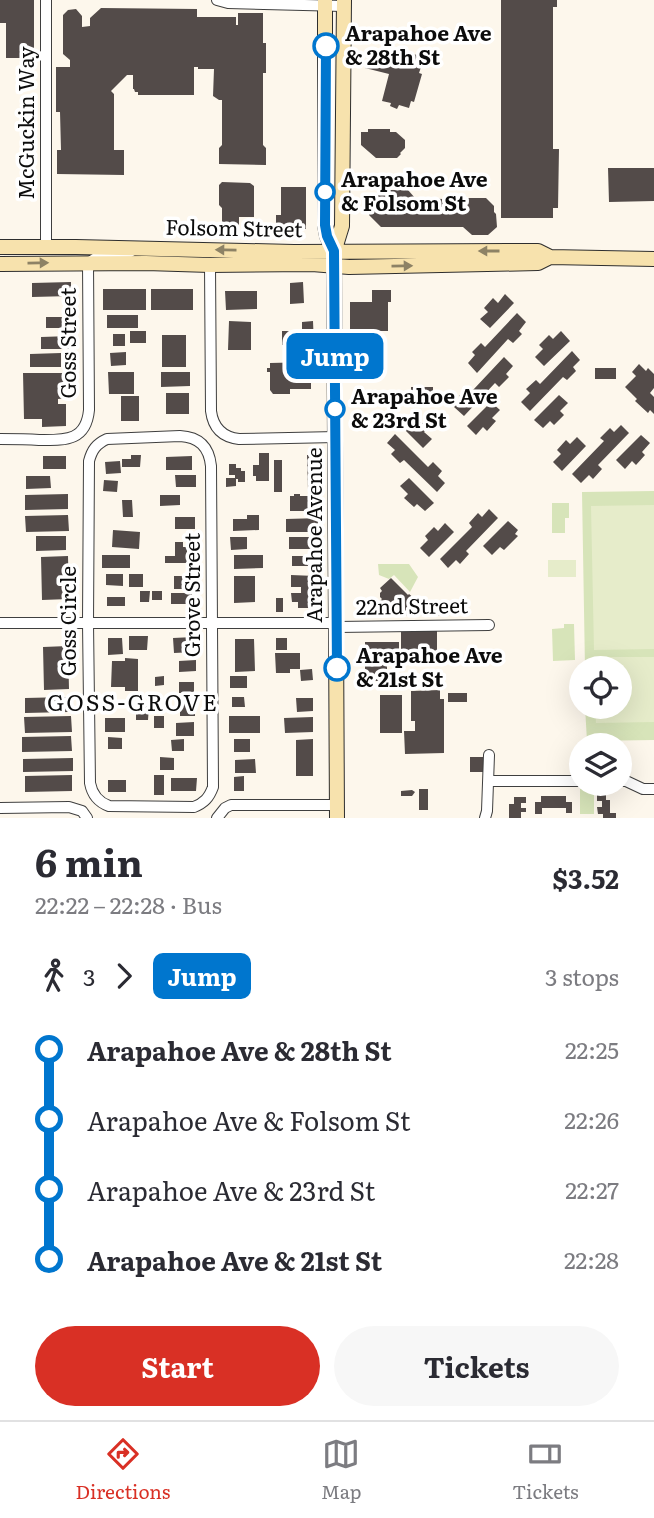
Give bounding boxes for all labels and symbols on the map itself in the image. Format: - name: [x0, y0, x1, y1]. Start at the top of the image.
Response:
- place label: Arapahoe Ave & 28th St: [345, 16, 492, 71]
- marker: Arapahoe Ave & 28th St: [313, 33, 339, 59]
- street label: McGuckin Way: [9, 45, 40, 200]
- place label: Arapahoe Ave & Folsom St: [341, 162, 488, 217]
- marker: Arapahoe Ave & Folsom St: [315, 182, 335, 202]
- street label: Folsom Street: [165, 210, 303, 243]
- one-way arrow: [215, 245, 237, 256]
- one-way arrow: [478, 245, 500, 257]
- one-way arrow: [27, 258, 49, 269]
- one-way arrow: [391, 260, 413, 271]
- street label: Goss Street: [51, 287, 82, 399]
- line badge: Jump: [286, 333, 384, 379]
- place label: Arapahoe Ave & 23rd St: [351, 379, 498, 434]
- marker: Arapahoe Ave & 23rd St: [325, 399, 345, 419]
- street label: Arapahoe Avenue: [297, 447, 328, 623]
- street label: Grove Street: [175, 532, 206, 657]
- street label: Goss Circle: [51, 566, 82, 676]
- street label: 22nd Street: [356, 588, 469, 621]
- place label: Arapahoe Ave & 21st St: [356, 638, 503, 693]
- marker: Arapahoe Ave & 21st St: [324, 655, 350, 681]
- district label: GOSS-GROVE: [47, 684, 219, 718]

